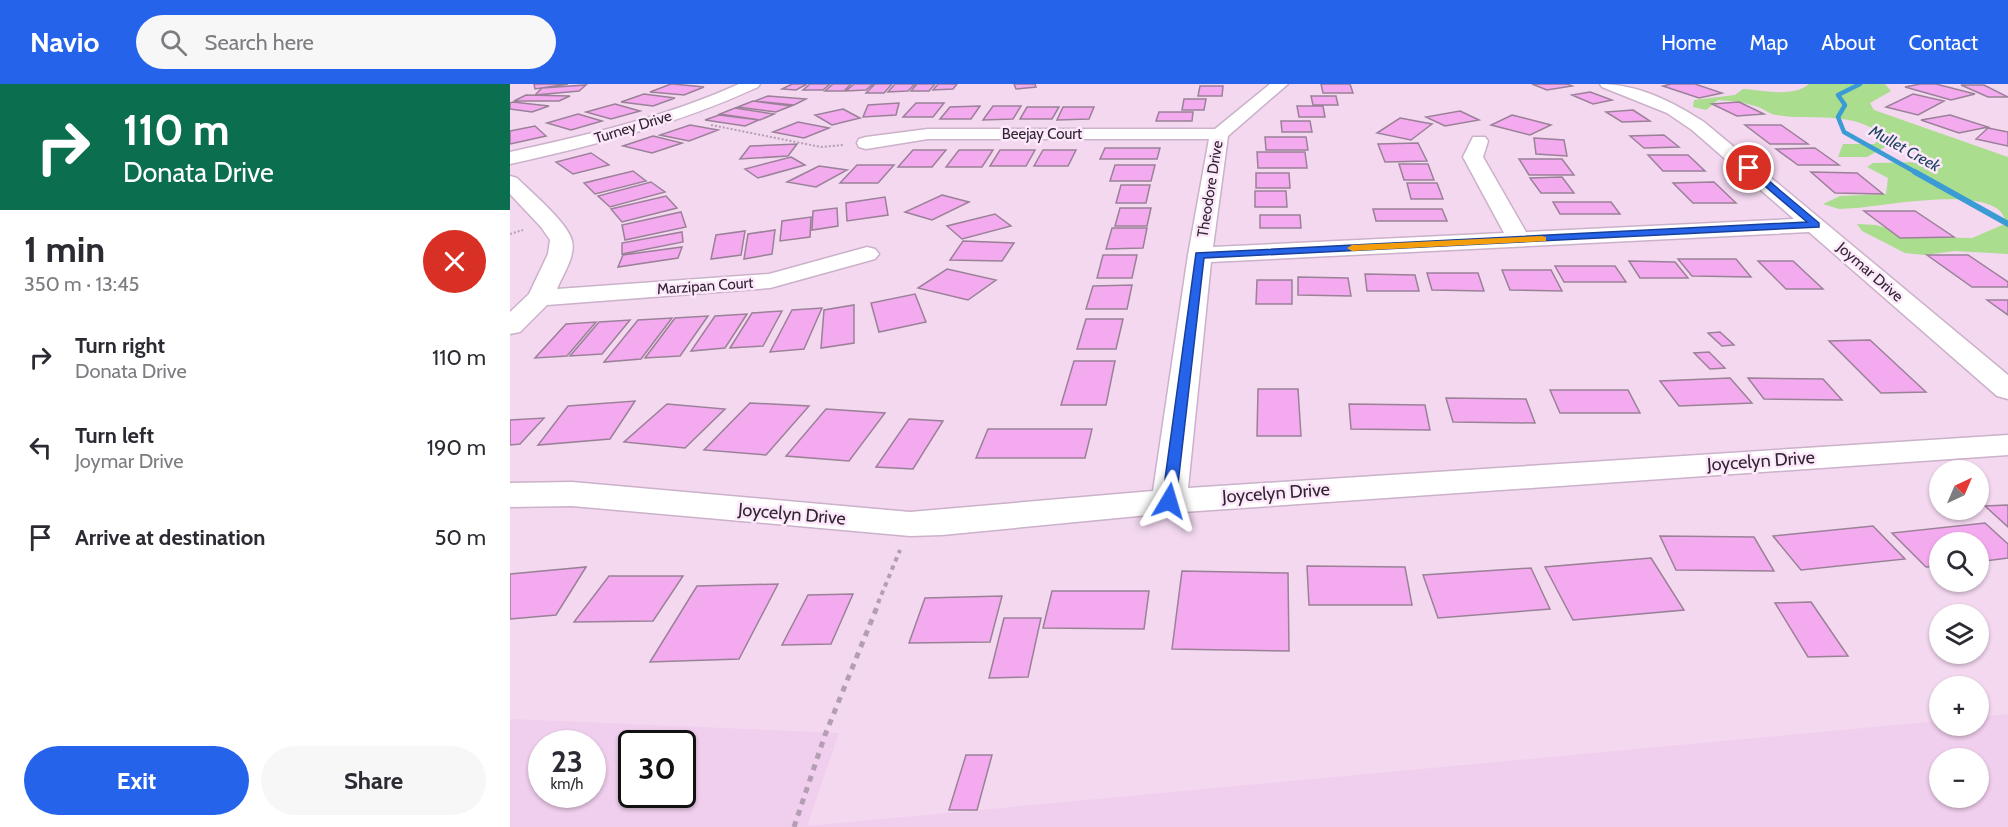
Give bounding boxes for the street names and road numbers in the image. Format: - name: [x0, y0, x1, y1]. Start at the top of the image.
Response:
- street label: Turney Drive: [592, 107, 674, 147]
- street label: Beejay Court: [1002, 125, 1082, 143]
- street label: Theodore Drive: [1193, 139, 1227, 239]
- street label: Joymar Drive: [1833, 238, 1907, 306]
- street label: Marzipan Court: [656, 274, 754, 298]
- street label: Joycelyn Drive: [1705, 446, 1816, 476]
- street label: Joycelyn Drive: [1220, 478, 1331, 508]
- street label: Joycelyn Drive: [736, 498, 847, 530]

